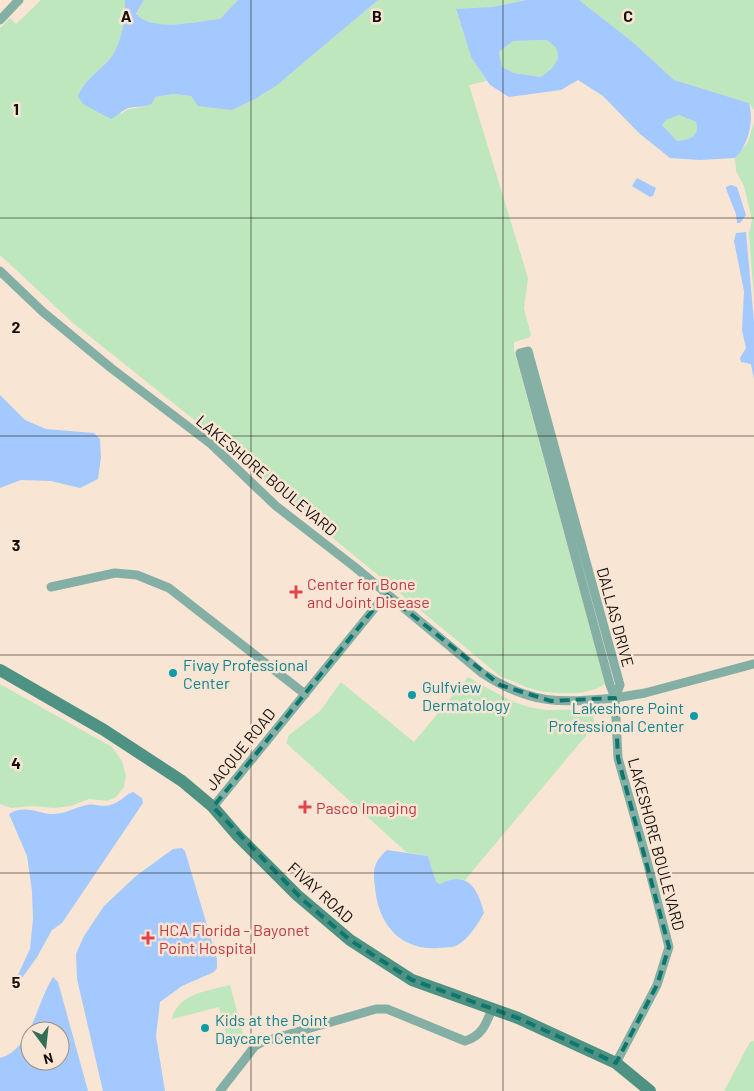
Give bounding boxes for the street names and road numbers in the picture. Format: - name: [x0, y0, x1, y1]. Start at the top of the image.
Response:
- street label: LAKESHORE BOULEVARD: [193, 411, 341, 539]
- street label: DALLAS DRIVE: [594, 565, 638, 669]
- street label: JACQUE ROAD: [201, 704, 279, 794]
- street label: LAKESHORE BOULEVARD: [625, 756, 689, 932]
- street label: FIVAY ROAD: [284, 858, 358, 926]

